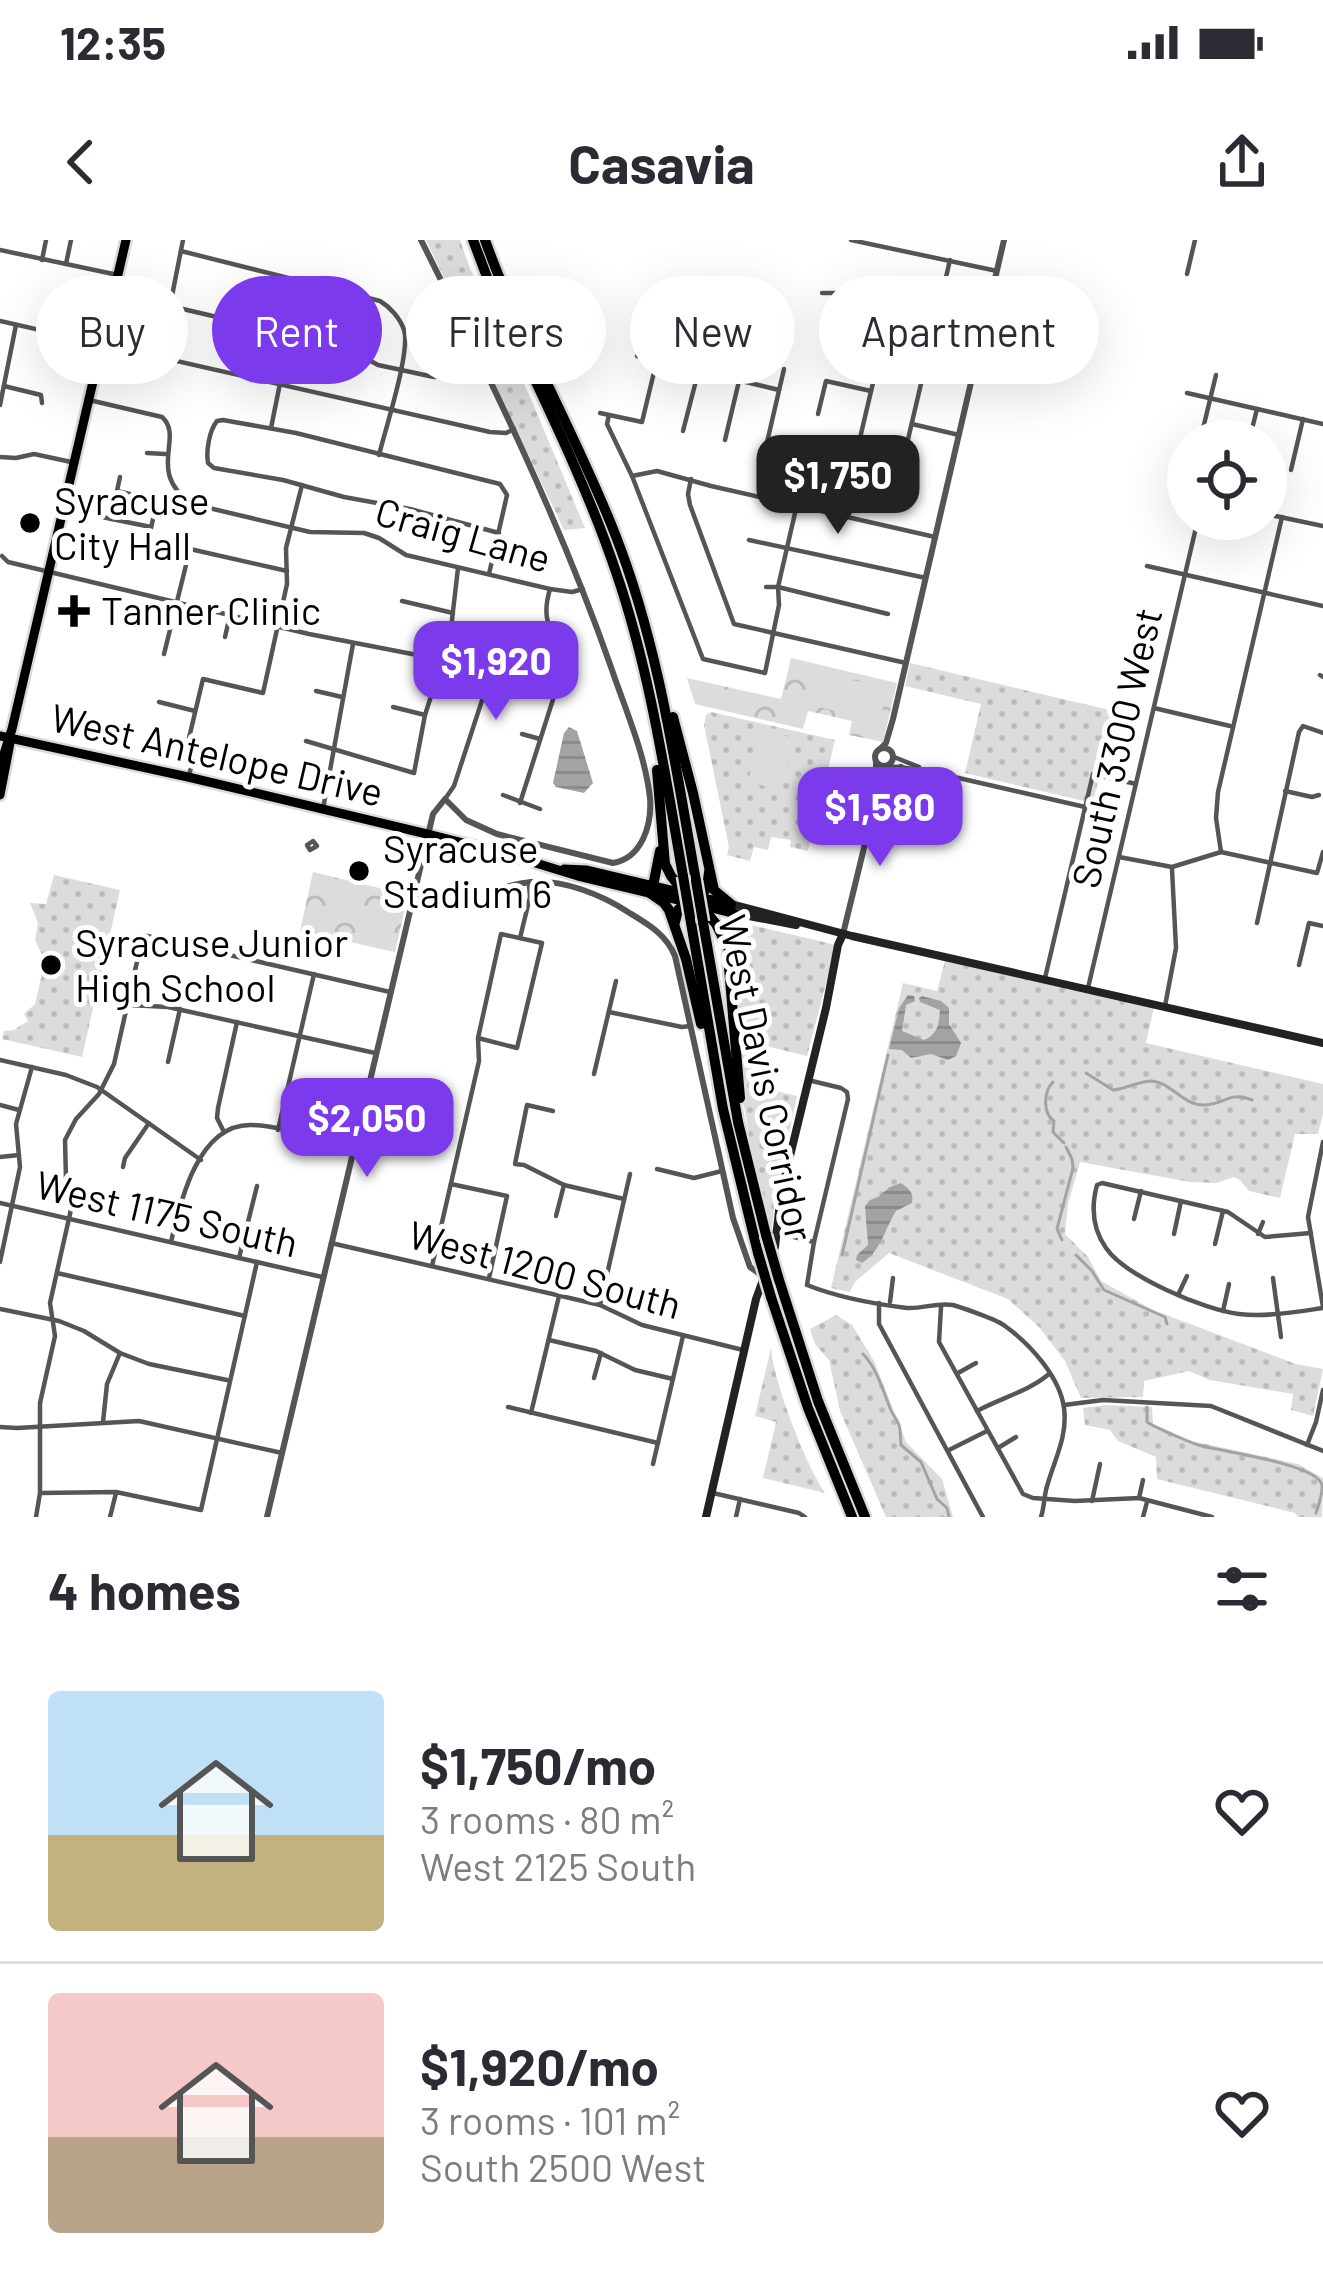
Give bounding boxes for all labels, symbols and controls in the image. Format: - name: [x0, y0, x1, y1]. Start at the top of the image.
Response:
- text: 12:35: [60, 15, 166, 69]
- icon: back: [48, 129, 114, 195]
- icon: share: [1209, 129, 1275, 195]
- text: Casavia: [568, 130, 755, 195]
- chip: Buy: [36, 276, 188, 384]
- chip: Rent: [212, 276, 382, 384]
- chip: Filters: [406, 276, 606, 384]
- chip: New: [630, 276, 795, 384]
- chip: Apartment: [819, 276, 1099, 384]
- map controls: [1167, 420, 1287, 540]
- button: locate: [1167, 420, 1287, 540]
- pin: $1,750: [740, 435, 936, 537]
- text: $1,750: [783, 450, 893, 497]
- place label: Syracuse City Hall: [54, 476, 210, 568]
- street label: Craig Lane: [370, 486, 556, 581]
- marker: Syracuse City Hall: [17, 510, 43, 536]
- place label: Tanner Clinic: [101, 586, 321, 633]
- marker: Tanner Clinic: [58, 595, 90, 627]
- street label: South 3300 West: [1061, 603, 1171, 892]
- pin: $1,920: [398, 621, 594, 723]
- text: $1,920: [440, 636, 552, 683]
- street label: West Antelope Drive: [47, 692, 388, 815]
- pin: $1,580: [782, 767, 978, 869]
- text: $1,580: [825, 782, 935, 829]
- place label: Syracuse Stadium 6: [383, 824, 552, 916]
- marker: Syracuse Stadium 6: [346, 858, 372, 884]
- street label: West Davis Corridor: [710, 910, 825, 1245]
- place label: Syracuse Junior High School: [75, 918, 348, 1010]
- marker: Syracuse Junior High School: [38, 952, 64, 978]
- pin: $2,050: [269, 1078, 465, 1180]
- text: $2,050: [308, 1093, 426, 1140]
- street label: West 1175 South: [32, 1160, 303, 1266]
- street label: West 1200 South: [404, 1210, 687, 1327]
- icon: filters: [1209, 1556, 1275, 1622]
- text: 4 homes: [48, 1559, 241, 1620]
- text: $1,750/mo: [420, 1734, 656, 1795]
- icon: home: [144, 1739, 288, 1883]
- icon: heart: [1209, 1778, 1275, 1844]
- text: 3 rooms · 80 m²: [420, 1795, 674, 1842]
- text: West 2125 South: [420, 1842, 696, 1889]
- text: $1,920/mo: [420, 2035, 659, 2096]
- icon: home: [144, 2041, 288, 2185]
- icon: heart: [1209, 2080, 1275, 2146]
- text: 3 rooms · 101 m²: [420, 2096, 680, 2143]
- text: South 2500 West: [420, 2143, 706, 2190]

